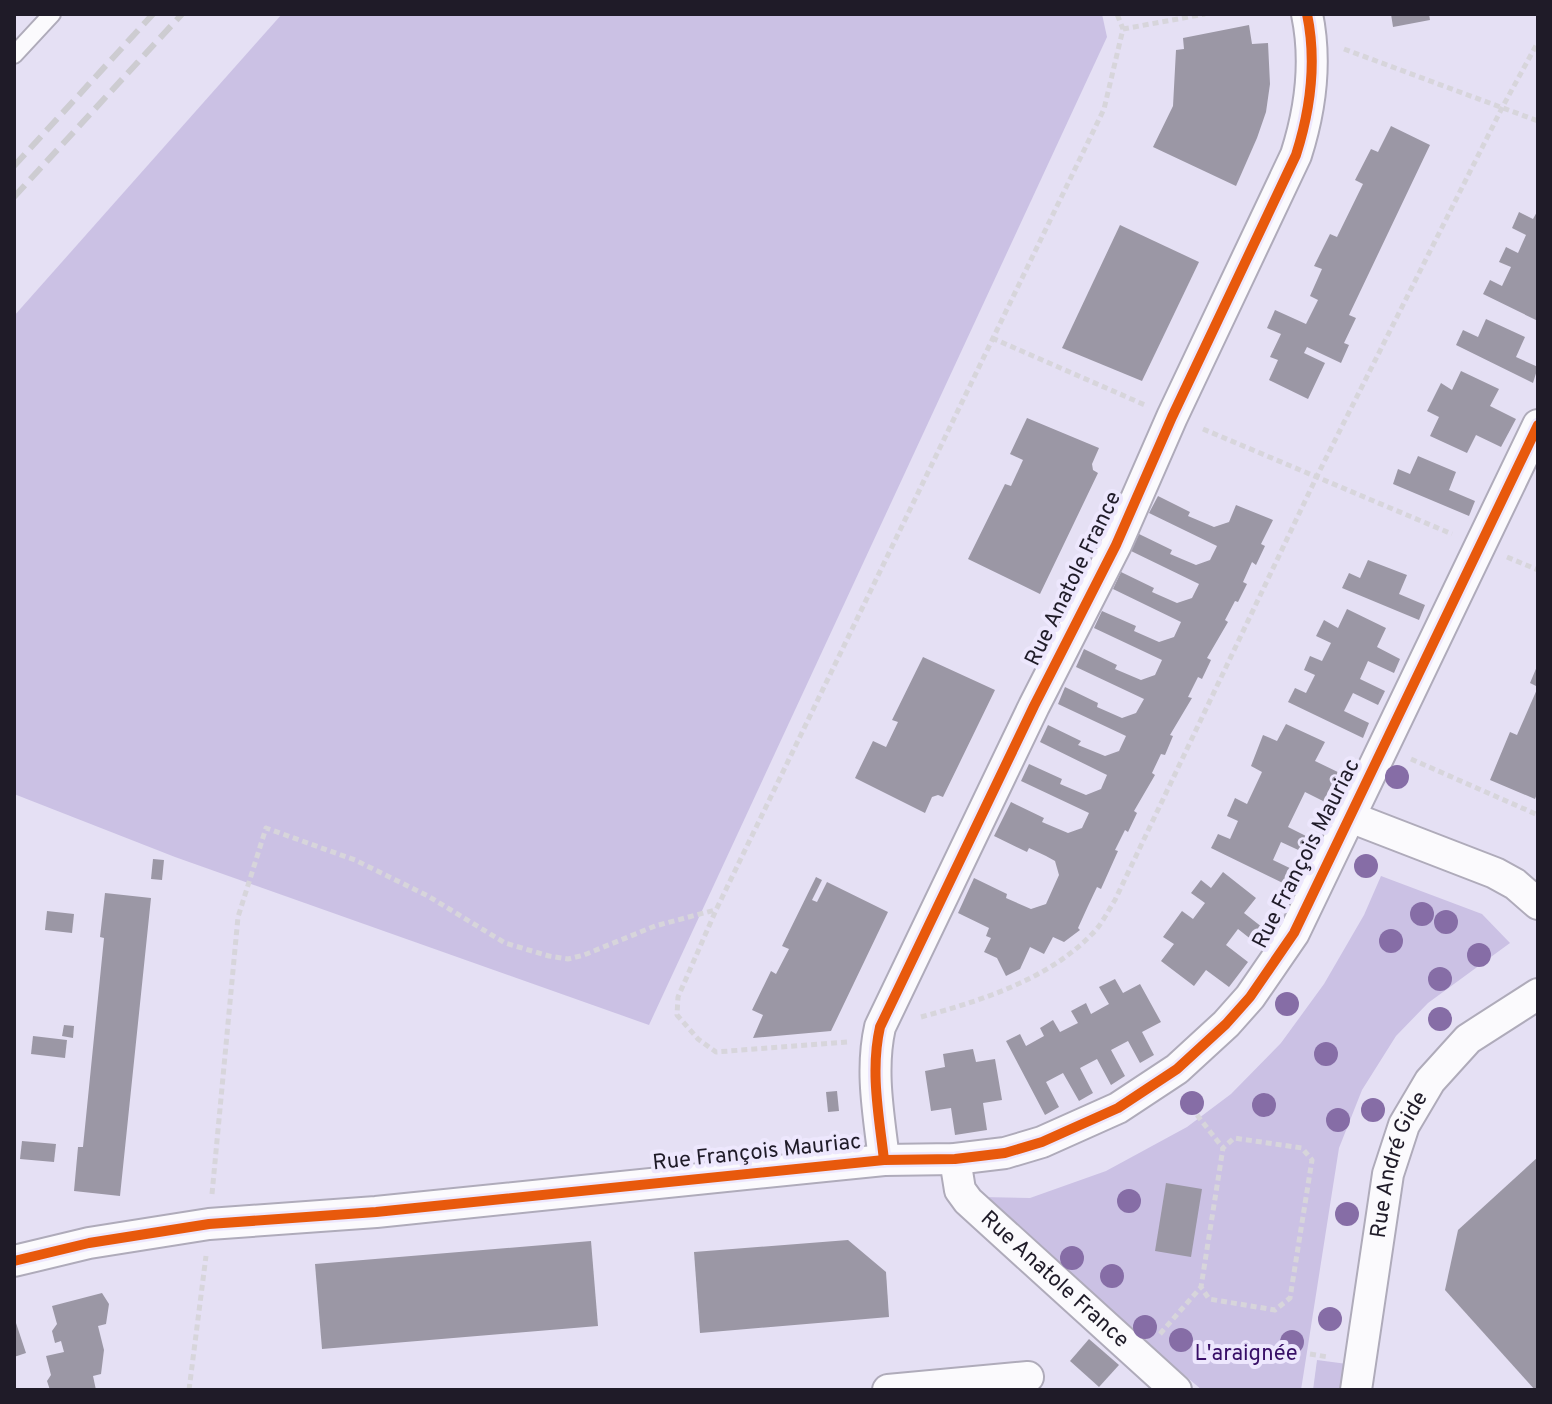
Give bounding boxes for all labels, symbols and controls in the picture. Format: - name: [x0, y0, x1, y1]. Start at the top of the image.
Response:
- street label: Rue Anatole France: [1020, 487, 1128, 671]
- street label: Rue François Mauriac: [1247, 754, 1367, 954]
- street label: Rue André Gide: [1365, 1087, 1434, 1240]
- street label: Rue François Mauriac: [651, 1129, 863, 1177]
- street label: Rue Anatole France: [975, 1205, 1134, 1354]
- park label: L'araignée: [1194, 1341, 1298, 1368]

